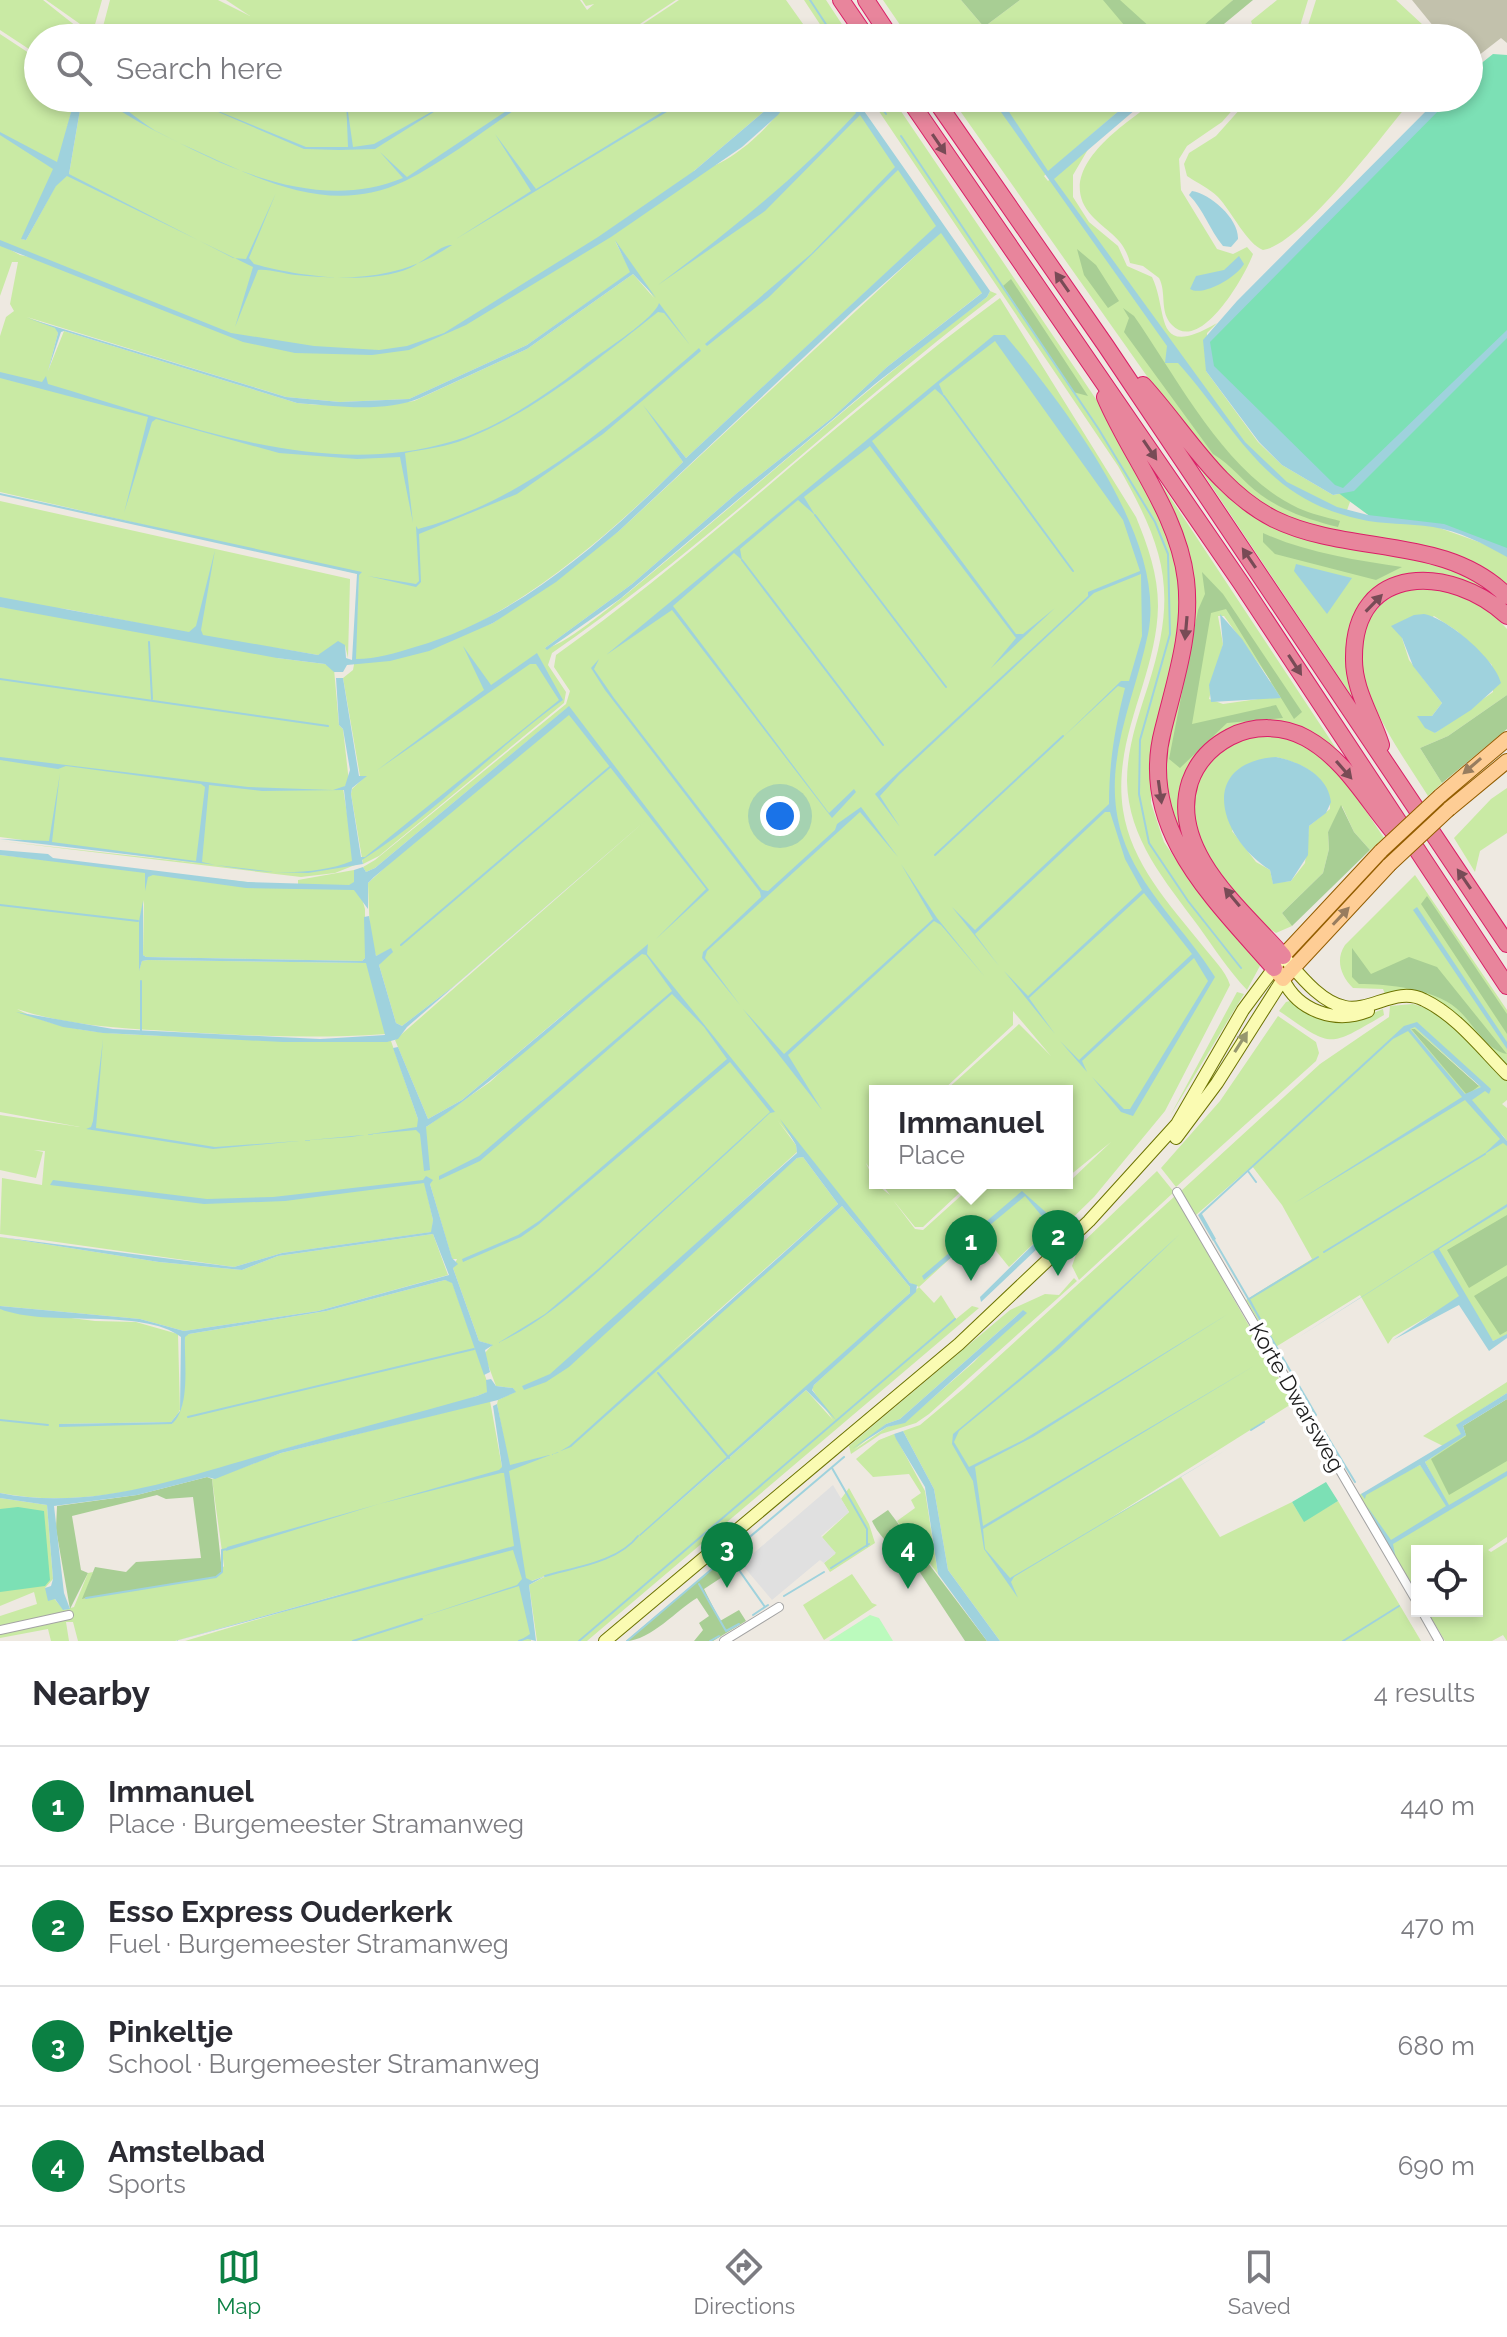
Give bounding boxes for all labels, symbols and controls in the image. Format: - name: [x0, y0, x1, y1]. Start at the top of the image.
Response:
- search box: [24, 24, 1483, 112]
- icon: search: [52, 46, 96, 90]
- text: Search here: [116, 51, 283, 86]
- one-way arrow: [931, 134, 946, 155]
- one-way arrow: [1055, 272, 1070, 293]
- one-way arrow: [1142, 439, 1157, 460]
- one-way arrow: [1242, 547, 1257, 569]
- one-way arrow: [1365, 594, 1383, 613]
- one-way arrow: [1179, 616, 1192, 641]
- one-way arrow: [1288, 655, 1303, 676]
- one-way arrow: [1463, 757, 1483, 774]
- one-way arrow: [1335, 759, 1352, 779]
- one-way arrow: [1154, 780, 1167, 805]
- your location: [760, 796, 800, 836]
- one-way arrow: [1457, 868, 1472, 890]
- one-way arrow: [1224, 888, 1241, 908]
- one-way arrow: [1331, 906, 1349, 925]
- one-way arrow: [1234, 1031, 1248, 1053]
- popup: [869, 1085, 1073, 1189]
- text: Immanuel: [898, 1105, 1044, 1140]
- text: Place: [898, 1140, 965, 1170]
- pin: 2: [1032, 1210, 1084, 1276]
- pin: 1: [945, 1215, 997, 1281]
- street label: Korte Dwarsweg: [1244, 1318, 1350, 1476]
- pin: 3: [701, 1522, 753, 1588]
- pin: 4: [882, 1523, 934, 1589]
- map controls: [1411, 1545, 1483, 1617]
- button: locate: [1411, 1545, 1483, 1617]
- text: Nearby: [32, 1673, 150, 1713]
- text: 4 results: [1374, 1678, 1475, 1708]
- text: Immanuel: [108, 1774, 254, 1809]
- text: 1: [52, 1791, 64, 1821]
- text: 440 m: [1400, 1791, 1475, 1821]
- text: Place · Burgemeester Stramanweg: [108, 1809, 524, 1839]
- text: Esso Express Ouderkerk: [108, 1894, 453, 1929]
- text: 2: [51, 1911, 65, 1941]
- text: 470 m: [1401, 1911, 1475, 1941]
- text: Fuel · Burgemeester Stramanweg: [108, 1929, 509, 1959]
- text: Pinkeltje: [108, 2014, 233, 2049]
- text: 3: [51, 2031, 65, 2061]
- text: 680 m: [1397, 2031, 1475, 2061]
- text: School · Burgemeester Stramanweg: [108, 2049, 540, 2079]
- text: Amstelbad: [108, 2134, 265, 2169]
- text: 4: [51, 2151, 65, 2181]
- text: 690 m: [1398, 2151, 1475, 2181]
- text: Sports: [108, 2169, 186, 2199]
- tab: Map: [216, 2245, 261, 2319]
- tab: Directions: [694, 2245, 795, 2319]
- tab: Saved: [1228, 2245, 1291, 2319]

